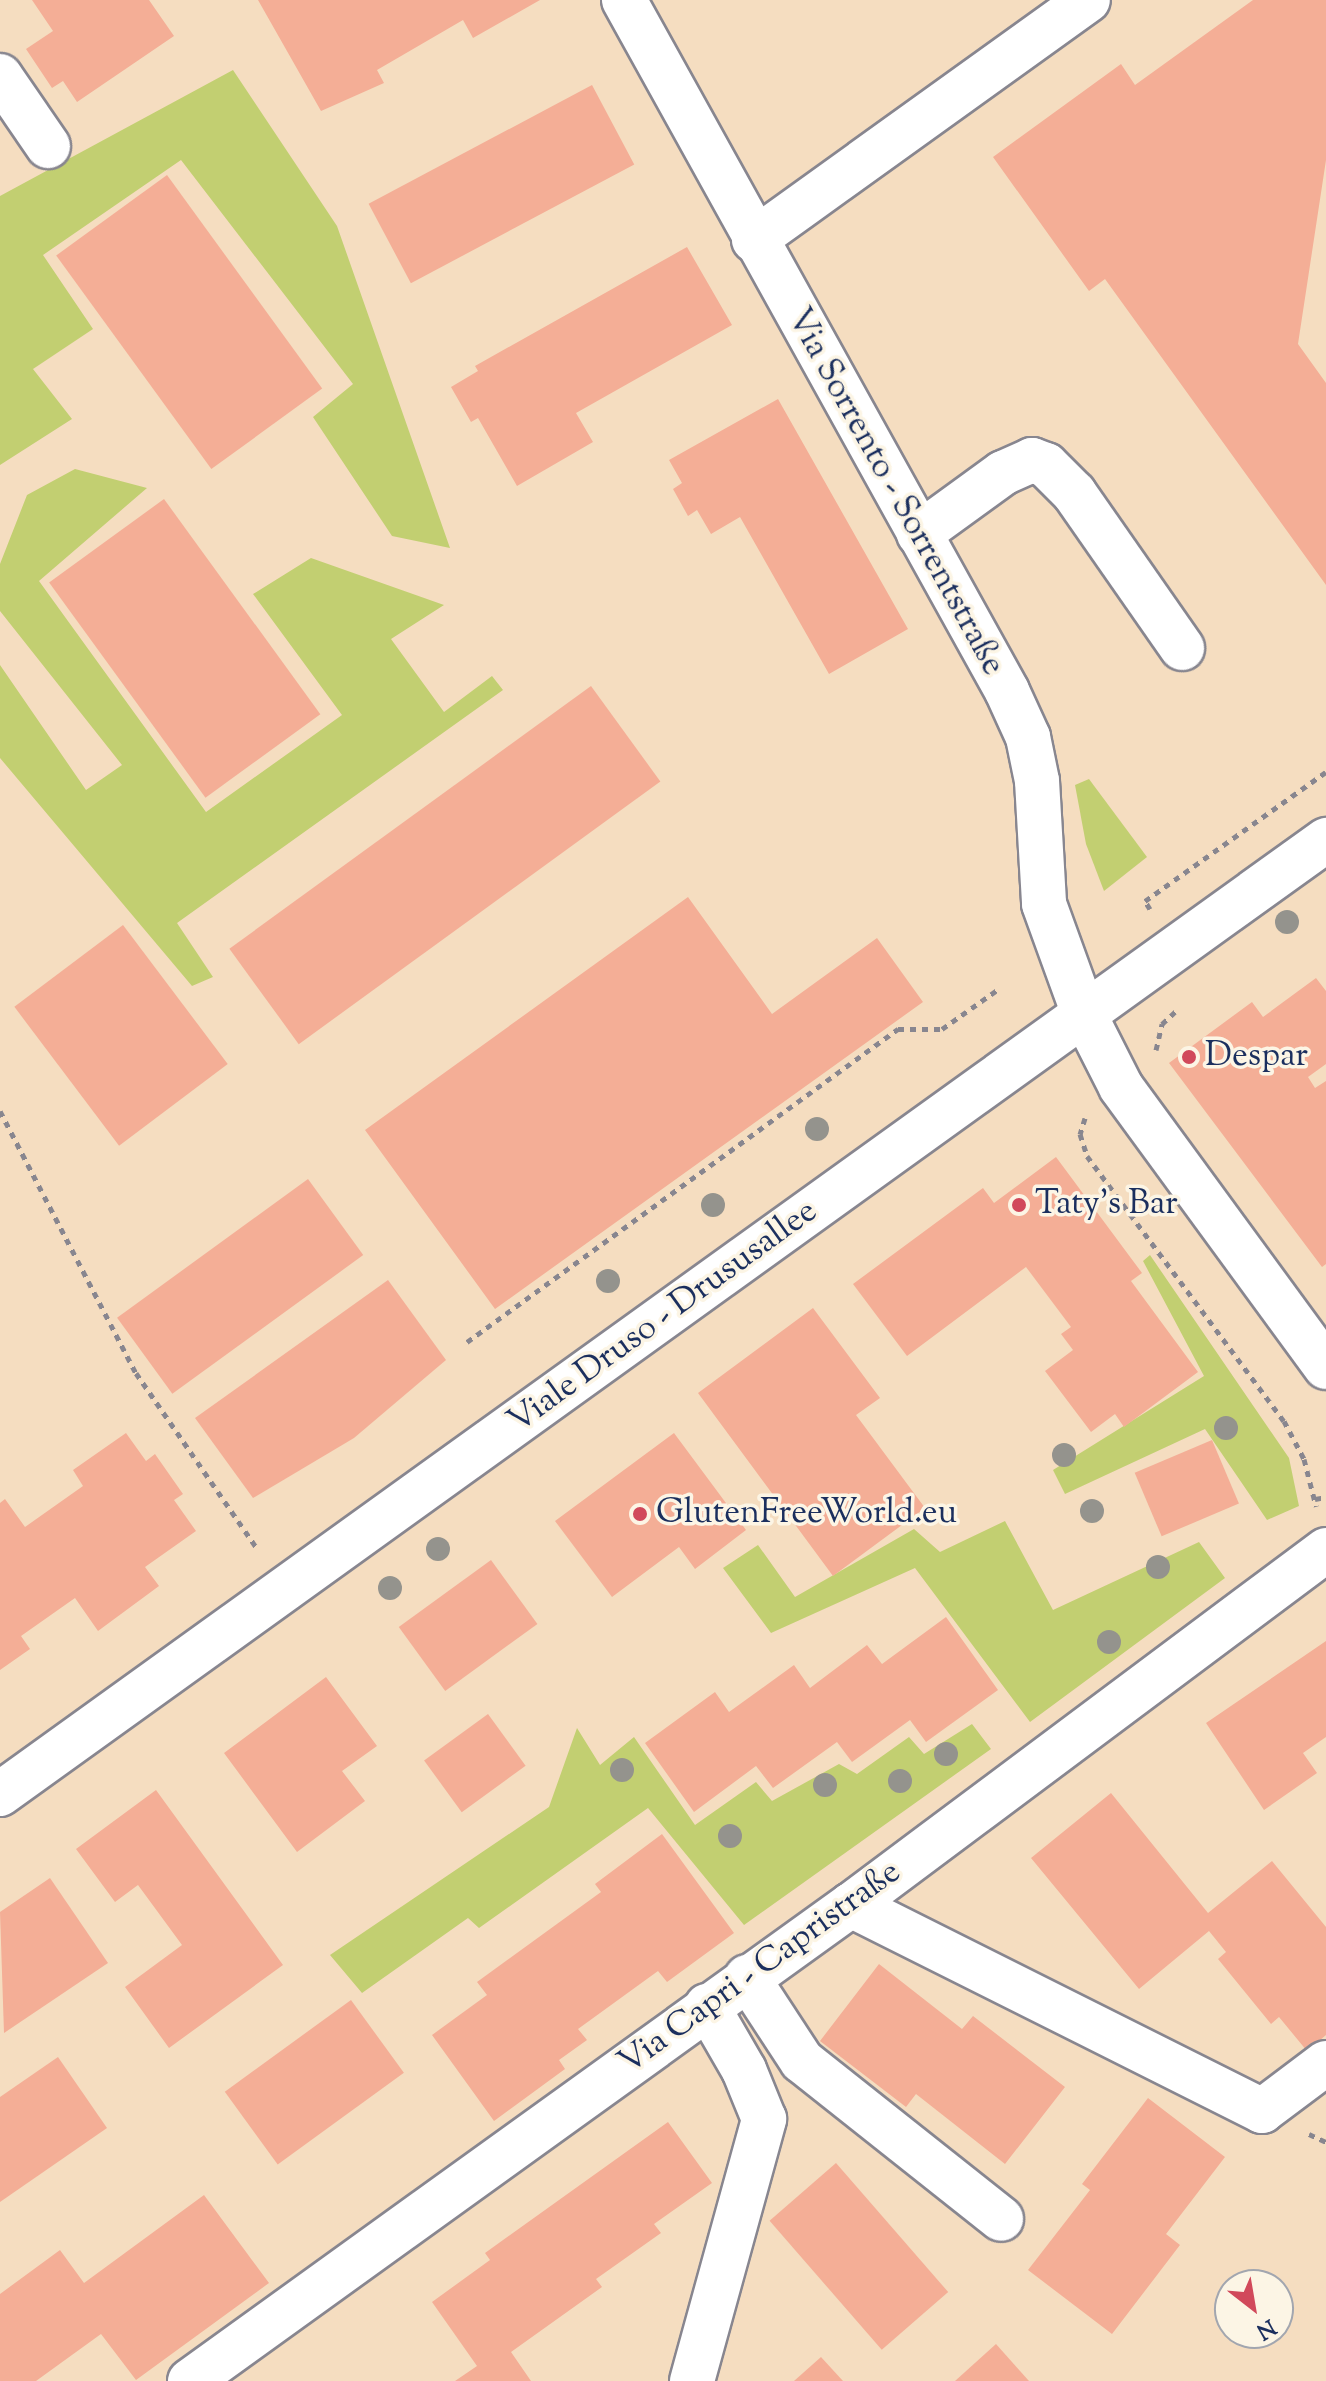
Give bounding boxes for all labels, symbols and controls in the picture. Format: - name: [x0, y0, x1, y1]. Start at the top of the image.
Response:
- street label: Via Sorrento - Sorrentstraße: [777, 302, 1013, 682]
- place label: Despar: [1205, 1037, 1308, 1077]
- marker: Despar: [1180, 1048, 1198, 1066]
- place label: Taty's Bar: [1035, 1185, 1178, 1225]
- street label: Viale Druso - Drususallee: [501, 1191, 825, 1443]
- marker: Taty's Bar: [1010, 1196, 1028, 1214]
- place label: GlutenFreeWorld.eu: [656, 1494, 957, 1534]
- marker: GlutenFreeWorld.eu: [631, 1505, 649, 1523]
- street label: Via Capri - Capristraße: [611, 1852, 909, 2084]
- north arrow: [1214, 2269, 1294, 2349]
- text: N: [1250, 2310, 1281, 2346]

